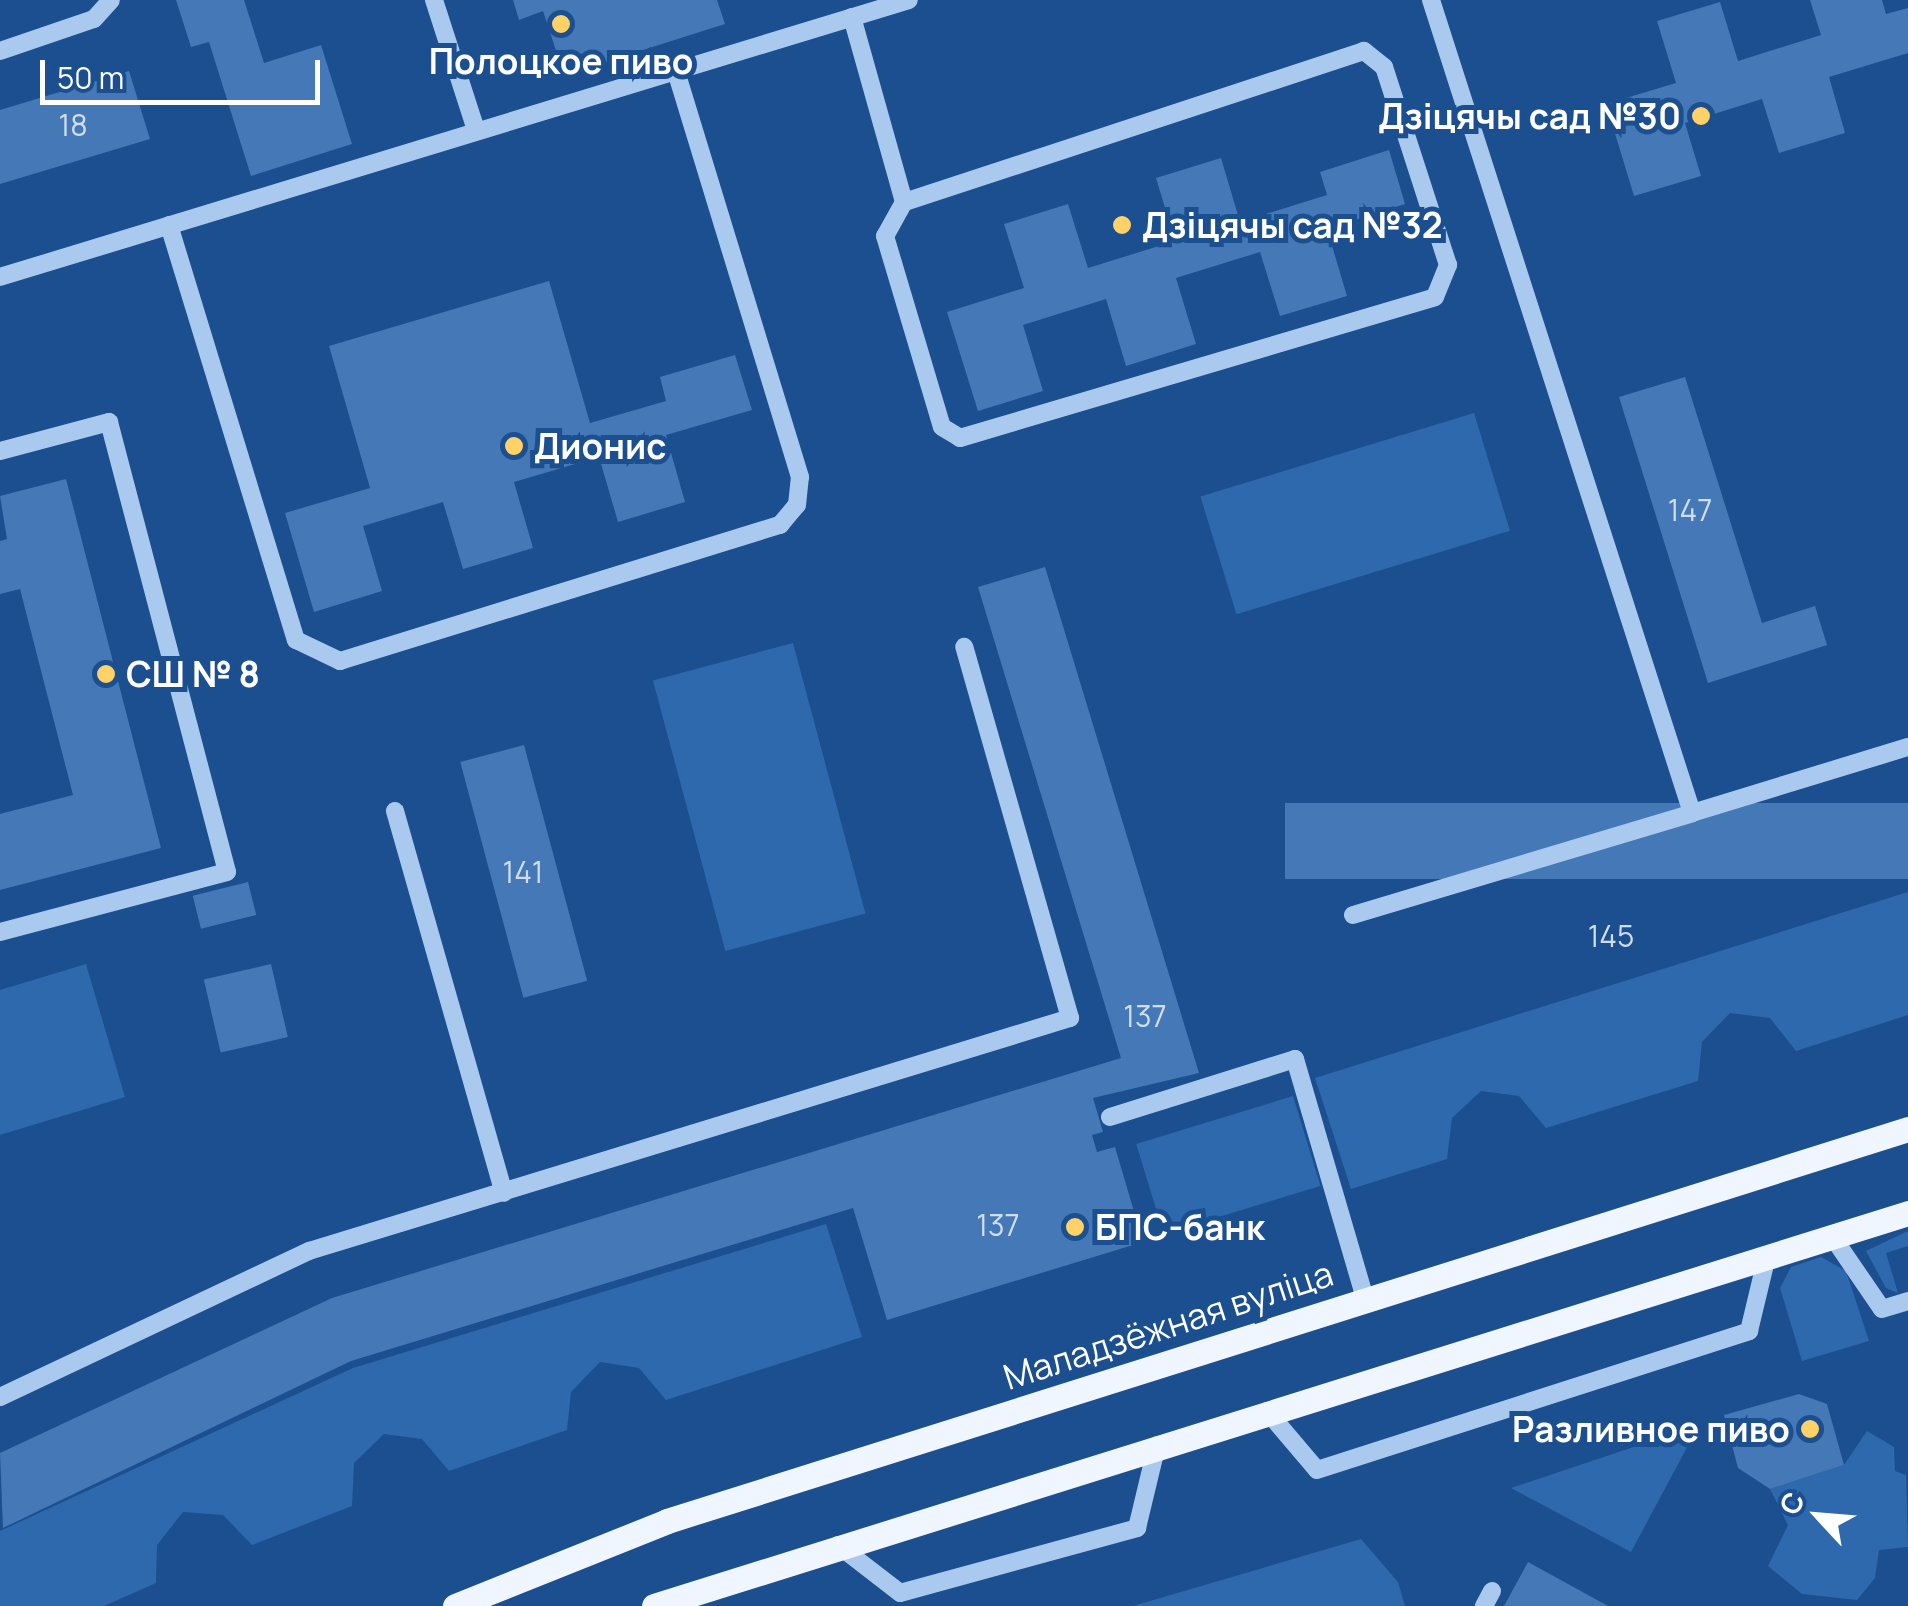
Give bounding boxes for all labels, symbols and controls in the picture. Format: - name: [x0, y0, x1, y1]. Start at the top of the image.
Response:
- marker: Полоцкое пиво: [550, 13, 572, 35]
- scale bar: [45, 40, 325, 102]
- place label: Полоцкое пиво: [429, 40, 693, 82]
- text: 50 m: [57, 57, 124, 98]
- place label: Дзіцячы сад №30: [1378, 95, 1681, 137]
- marker: Дзіцячы сад №30: [1690, 105, 1712, 127]
- house number: 18: [58, 107, 88, 143]
- place label: Дзіцячы сад №32: [1142, 204, 1443, 246]
- marker: Дзіцячы сад №32: [1111, 214, 1133, 236]
- place label: Дионис: [534, 425, 666, 467]
- marker: Дионис: [503, 435, 525, 457]
- house number: 147: [1668, 492, 1712, 528]
- place label: СШ № 8: [126, 653, 260, 695]
- marker: СШ № 8: [95, 663, 117, 685]
- house number: 141: [502, 854, 544, 890]
- house number: 145: [1588, 918, 1634, 954]
- house number: 137: [1123, 998, 1167, 1034]
- place label: БПС-банк: [1095, 1206, 1265, 1248]
- house number: 137: [976, 1207, 1020, 1243]
- marker: БПС-банк: [1064, 1216, 1086, 1238]
- street label: Маладзёжная вуліца: [998, 1252, 1338, 1398]
- place label: Разливное пиво: [1512, 1408, 1790, 1450]
- marker: Разливное пиво: [1799, 1418, 1821, 1440]
- north arrow: [1768, 1466, 1868, 1566]
- text: С: [1769, 1485, 1813, 1520]

